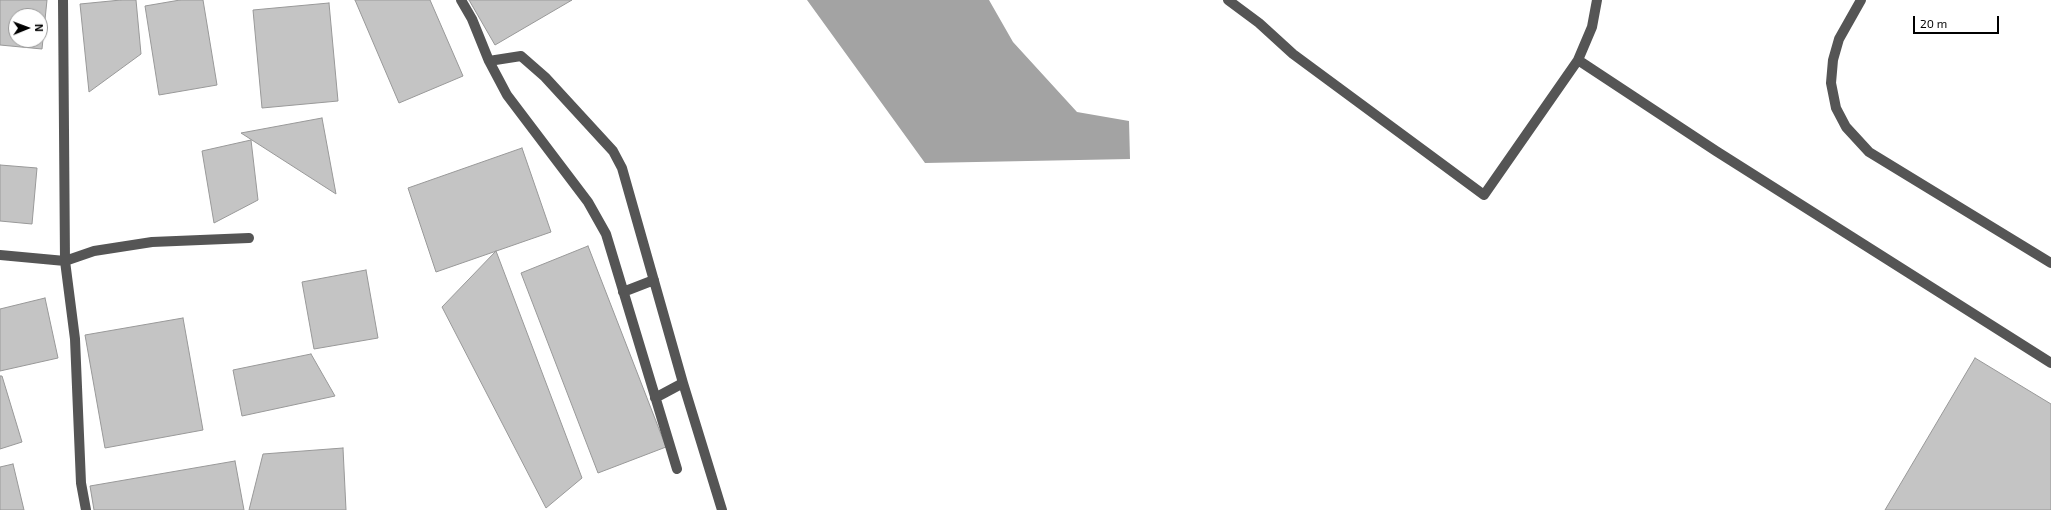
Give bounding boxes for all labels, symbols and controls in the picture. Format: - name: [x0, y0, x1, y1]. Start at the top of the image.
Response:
- north arrow: [8, 8, 48, 48]
- scale bar: [1915, 8, 2001, 34]
- text: 20 m: [1920, 16, 1947, 30]
- text: N: [33, 24, 46, 32]

